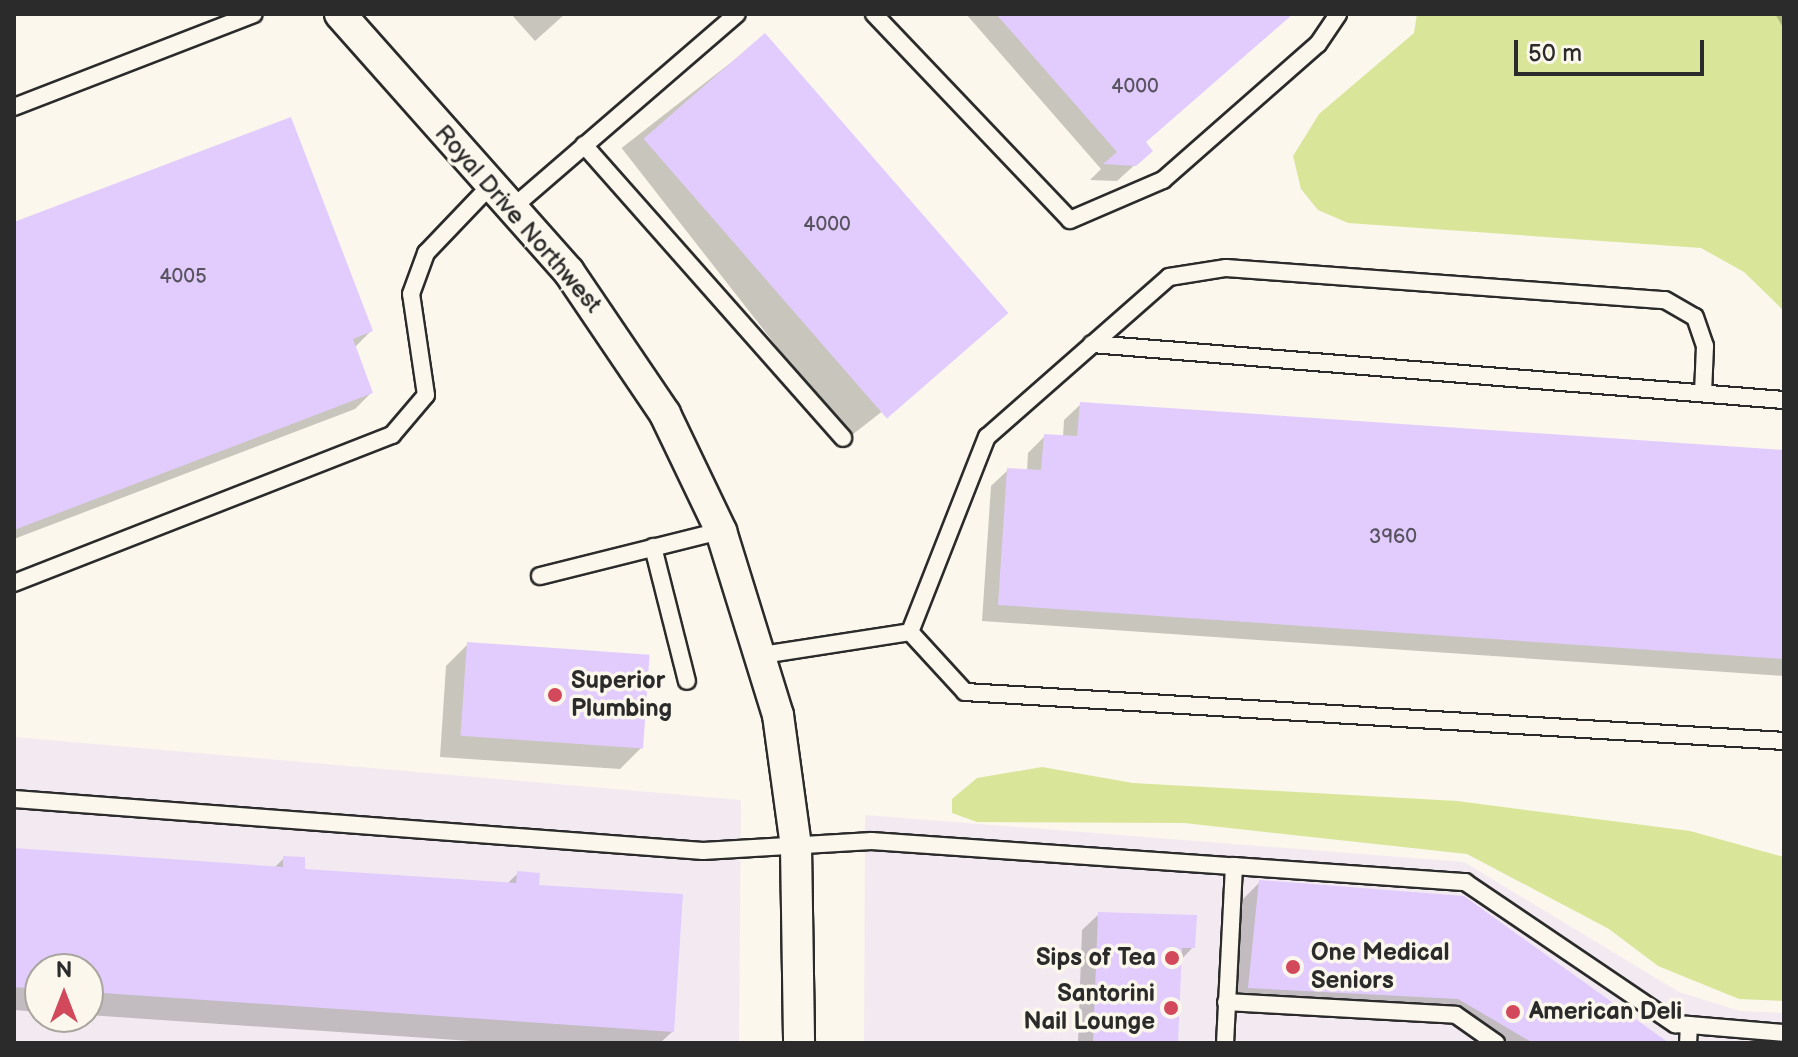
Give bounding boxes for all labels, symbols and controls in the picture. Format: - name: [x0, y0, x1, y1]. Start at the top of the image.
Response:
- scale bar: [1518, 24, 1708, 74]
- text: 50 m: [1528, 39, 1582, 68]
- house number: 4000: [1111, 75, 1159, 99]
- street label: Royal Drive Northwest: [429, 119, 607, 319]
- house number: 4000: [803, 213, 851, 237]
- house number: 4005: [159, 265, 207, 289]
- house number: 3960: [1369, 525, 1417, 549]
- place label: Superior Plumbing: [571, 667, 672, 723]
- marker: Superior Plumbing: [546, 686, 564, 704]
- place label: One Medical Seniors: [1311, 939, 1450, 995]
- place label: Sips of Tea: [1036, 944, 1156, 972]
- marker: Sips of Tea: [1163, 949, 1181, 967]
- north arrow: [24, 953, 104, 1033]
- marker: One Medical Seniors: [1282, 956, 1304, 978]
- text: N: [56, 957, 72, 984]
- place label: Santorini Nail Lounge: [1023, 980, 1155, 1036]
- place label: American Deli: [1529, 998, 1682, 1026]
- marker: Santorini Nail Lounge: [1162, 999, 1180, 1017]
- marker: American Deli: [1504, 1003, 1522, 1021]

